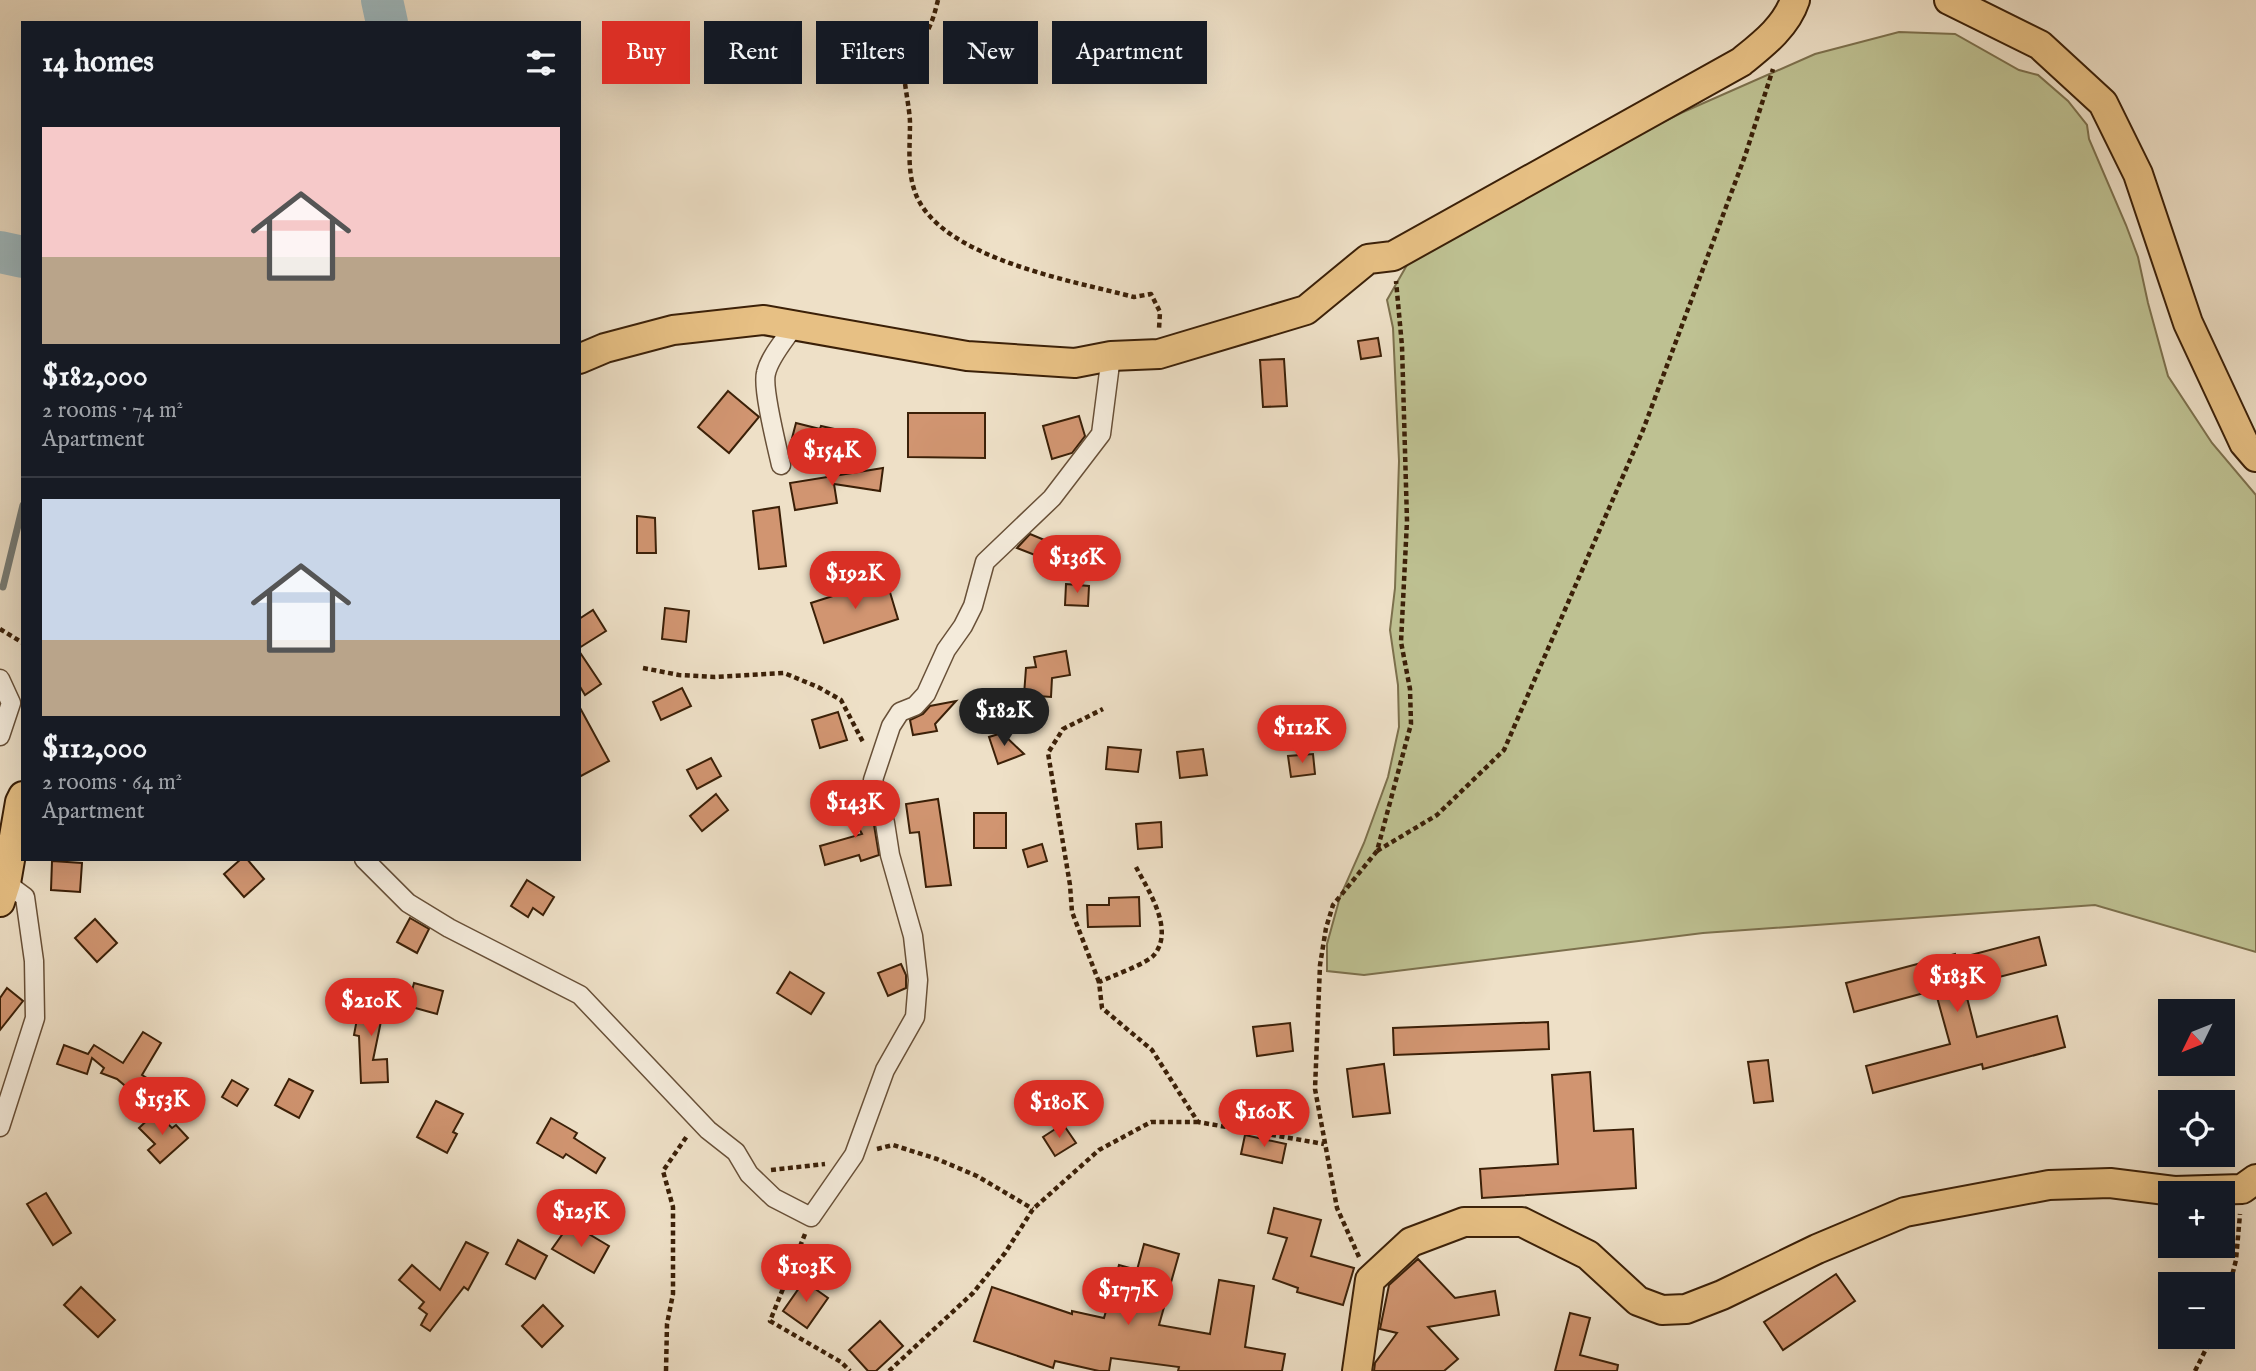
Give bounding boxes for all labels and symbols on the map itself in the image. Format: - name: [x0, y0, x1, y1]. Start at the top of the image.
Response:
- pin: $154K: [783, 428, 881, 488]
- pin: $136K: [1028, 536, 1126, 595]
- pin: $192K: [806, 552, 904, 611]
- pin: $182K: [955, 688, 1053, 748]
- pin: $112K: [1253, 706, 1351, 765]
- pin: $143K: [806, 780, 904, 840]
- pin: $183K: [1908, 954, 2006, 1014]
- pin: $210K: [322, 978, 420, 1038]
- north arrow: [2158, 999, 2235, 1076]
- pin: $153K: [113, 1078, 211, 1137]
- pin: $180K: [1010, 1080, 1108, 1140]
- pin: $160K: [1215, 1090, 1313, 1149]
- pin: $125K: [532, 1190, 630, 1249]
- pin: $103K: [757, 1244, 855, 1304]
- pin: $177K: [1079, 1268, 1177, 1327]

